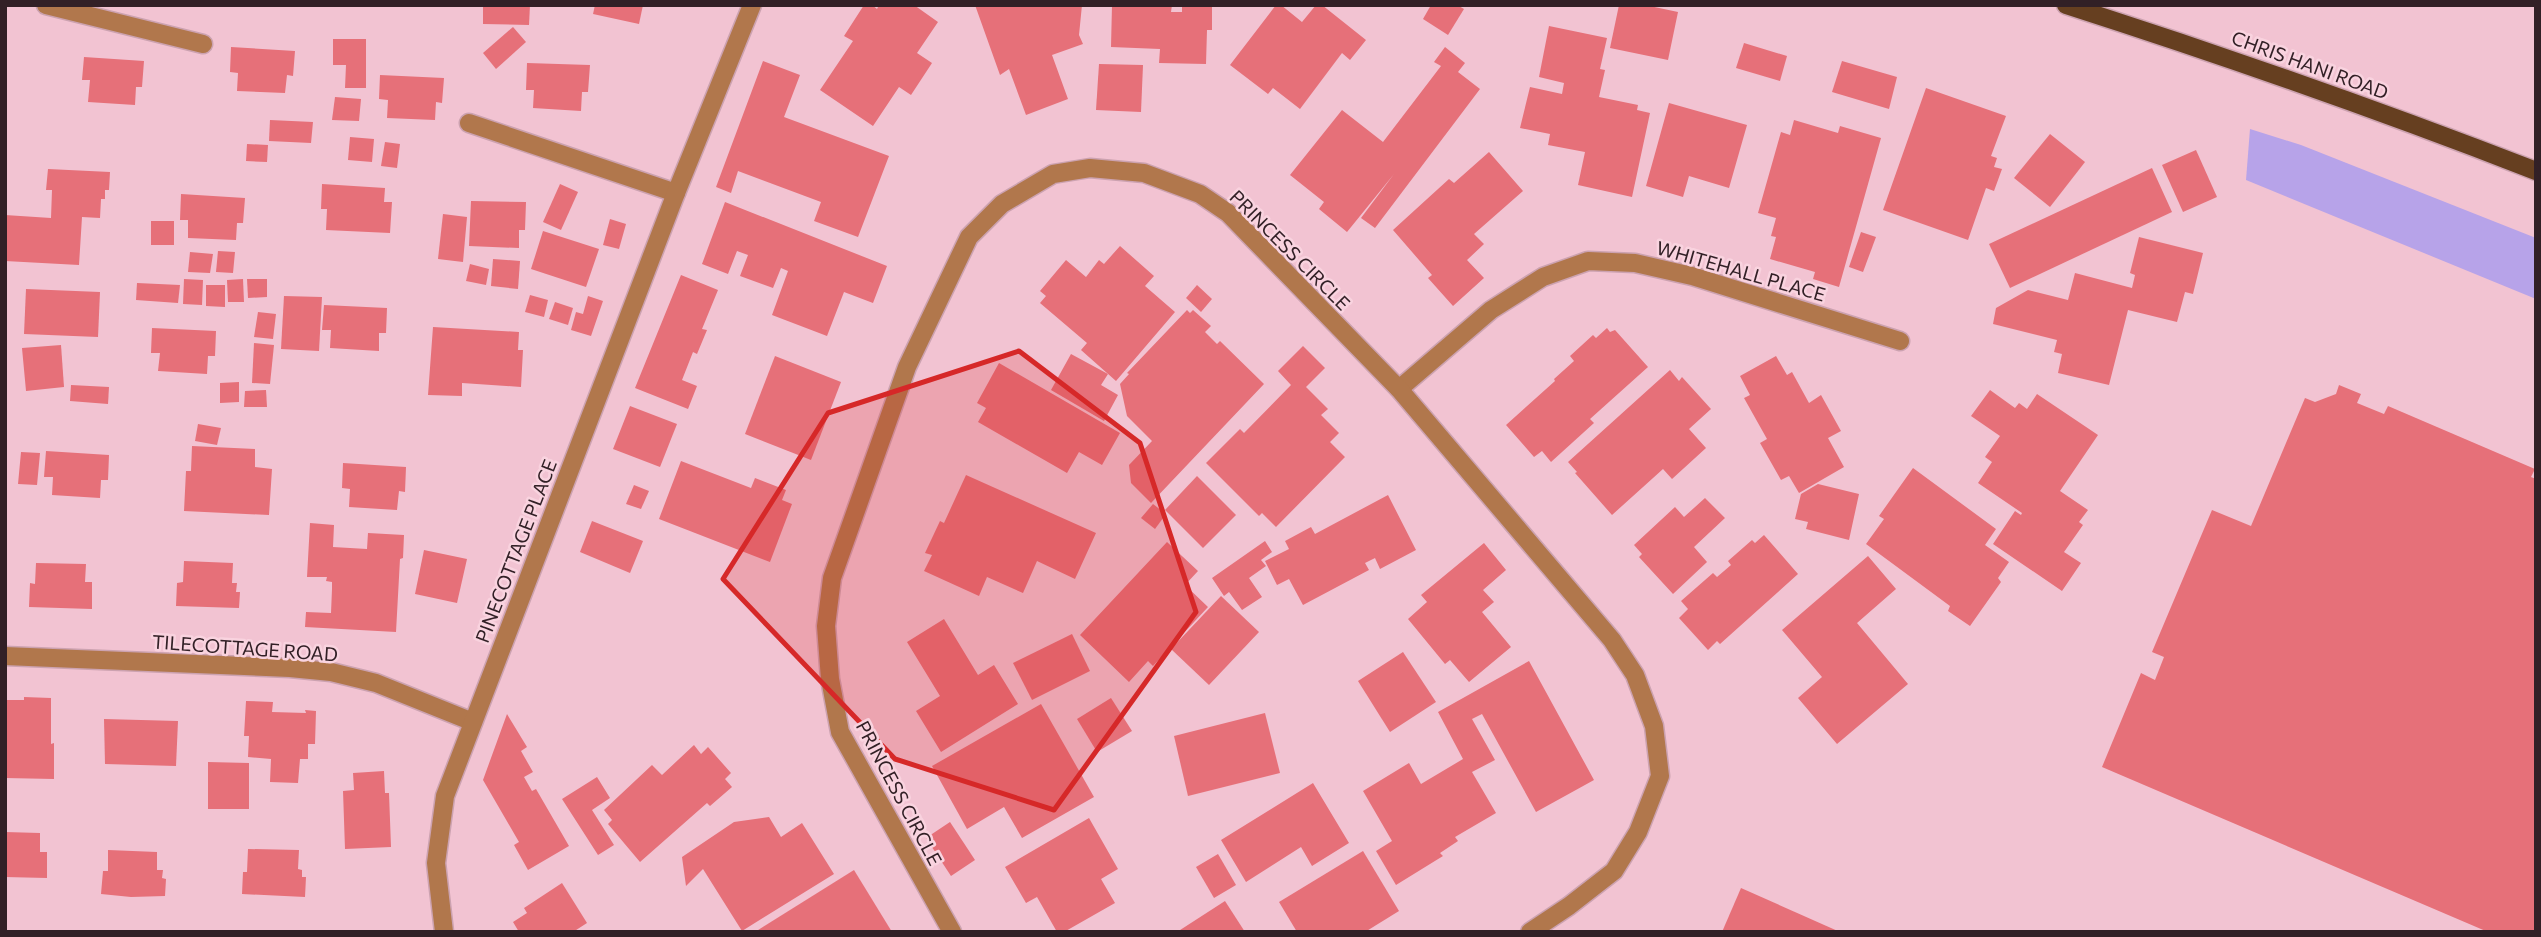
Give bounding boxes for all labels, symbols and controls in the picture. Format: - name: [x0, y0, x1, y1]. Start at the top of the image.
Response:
- street label: CHRIS HANI ROAD: [2229, 25, 2392, 104]
- street label: PRINCESS CIRCLE: [1225, 185, 1355, 315]
- street label: WHITEHALL PLACE: [1654, 235, 1828, 306]
- street label: PINECOTTAGE PLACE: [470, 456, 561, 646]
- street label: TILECOTTAGE ROAD: [151, 630, 339, 665]
- street label: PRINCESS CIRCLE: [852, 717, 947, 869]

